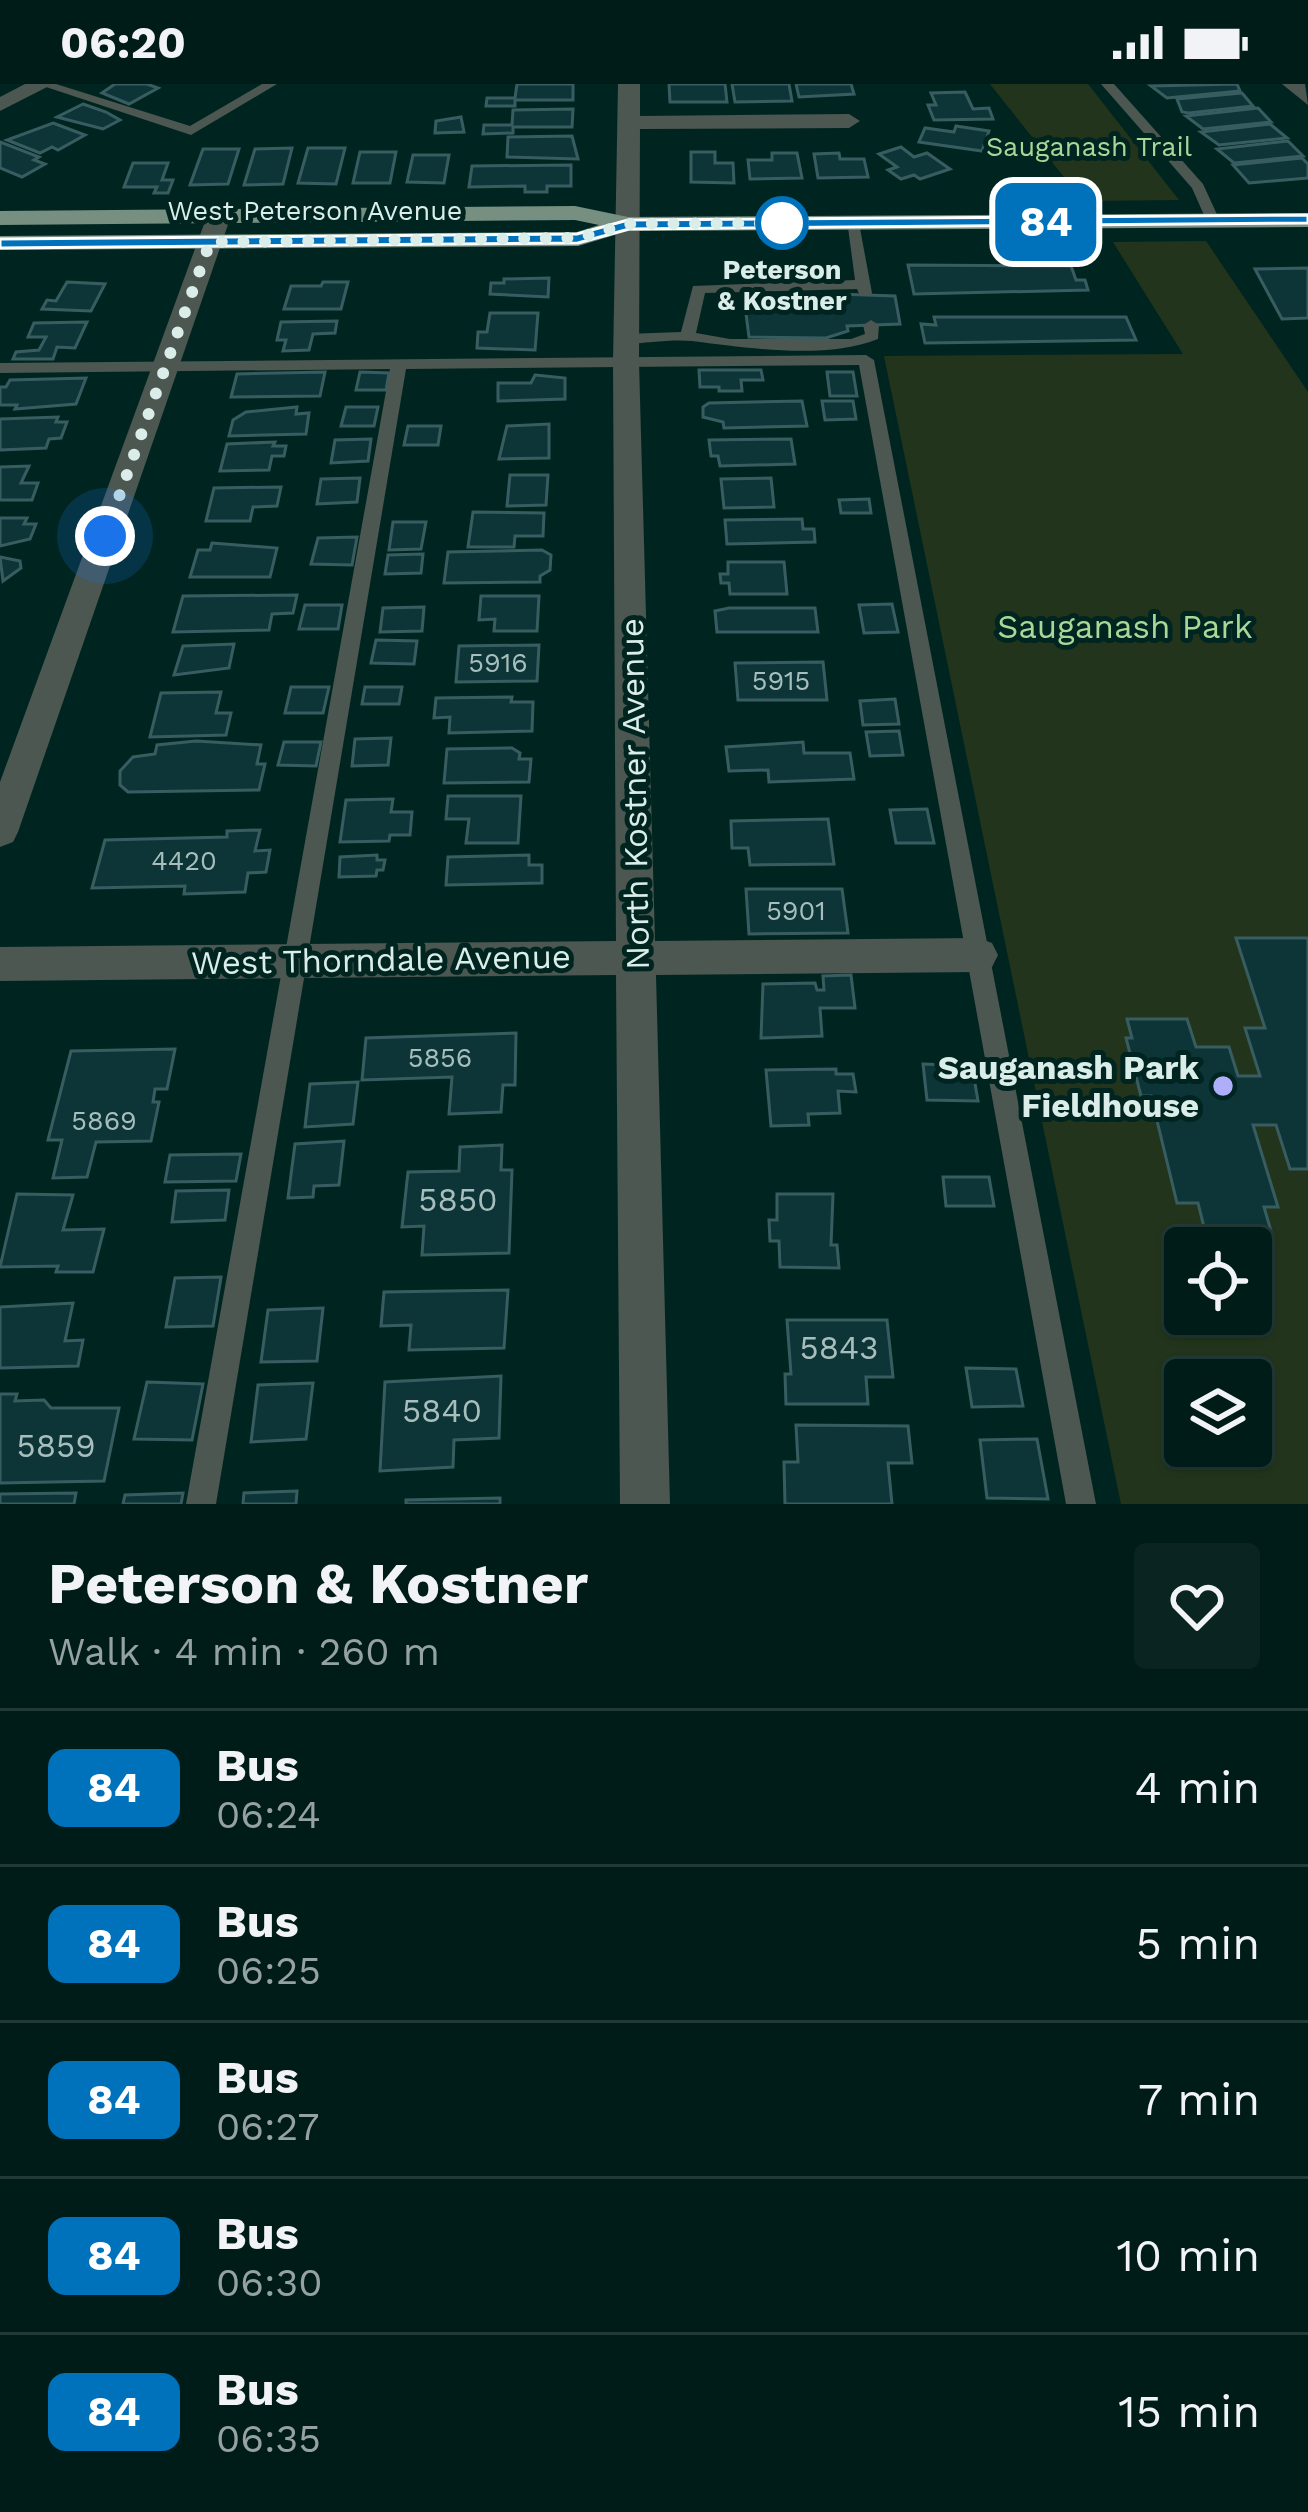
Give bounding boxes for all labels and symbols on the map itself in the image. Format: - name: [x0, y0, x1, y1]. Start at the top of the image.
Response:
- park label: Sauganash Trail: [986, 131, 1192, 163]
- line badge: 84: [992, 183, 1100, 261]
- street label: West Peterson Avenue: [168, 195, 462, 227]
- marker: Peterson & Kostner: [757, 198, 807, 248]
- place label: Peterson & Kostner: [717, 254, 847, 317]
- your location: [75, 506, 135, 566]
- park label: Sauganash Park: [997, 607, 1253, 646]
- street label: North Kostner Avenue: [612, 618, 657, 970]
- house number: 5916: [468, 647, 528, 679]
- house number: 5915: [752, 665, 810, 697]
- house number: 4420: [151, 845, 217, 877]
- house number: 5901: [766, 895, 826, 927]
- street label: West Thorndale Avenue: [191, 937, 571, 982]
- house number: 5856: [408, 1042, 472, 1074]
- place label: Sauganash Park Fieldhouse: [938, 1048, 1199, 1125]
- marker: Sauganash Park Fieldhouse: [1210, 1073, 1236, 1099]
- house number: 5869: [71, 1105, 137, 1137]
- house number: 5850: [418, 1180, 498, 1219]
- house number: 5843: [800, 1328, 878, 1367]
- house number: 5840: [402, 1391, 482, 1430]
- house number: 5859: [16, 1426, 96, 1465]

